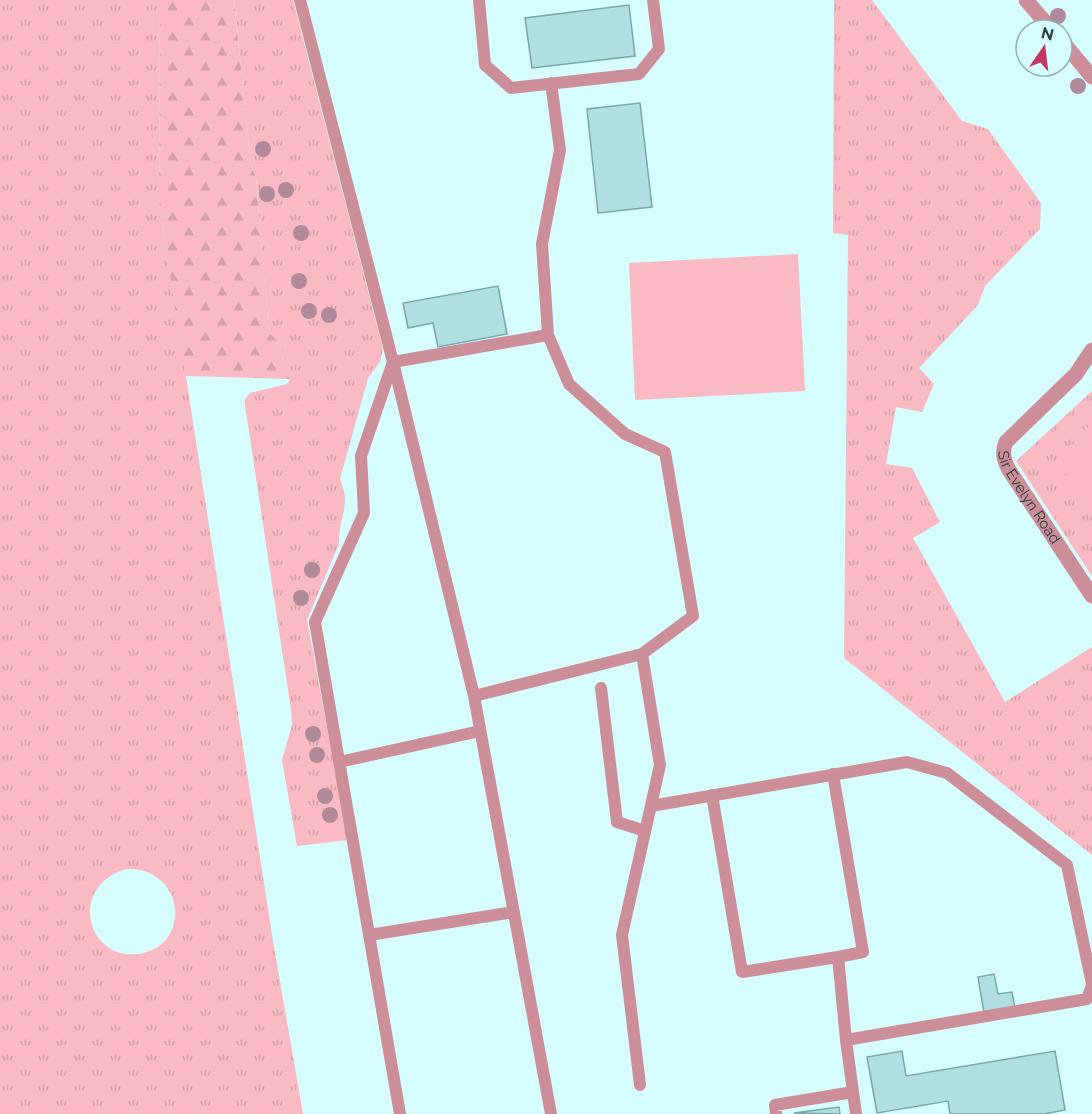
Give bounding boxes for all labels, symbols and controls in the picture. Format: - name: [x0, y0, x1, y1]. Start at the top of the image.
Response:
- north arrow: [1014, 18, 1074, 78]
- text: N: [1039, 23, 1056, 45]
- street label: Sir Evelyn Road: [994, 450, 1064, 547]

